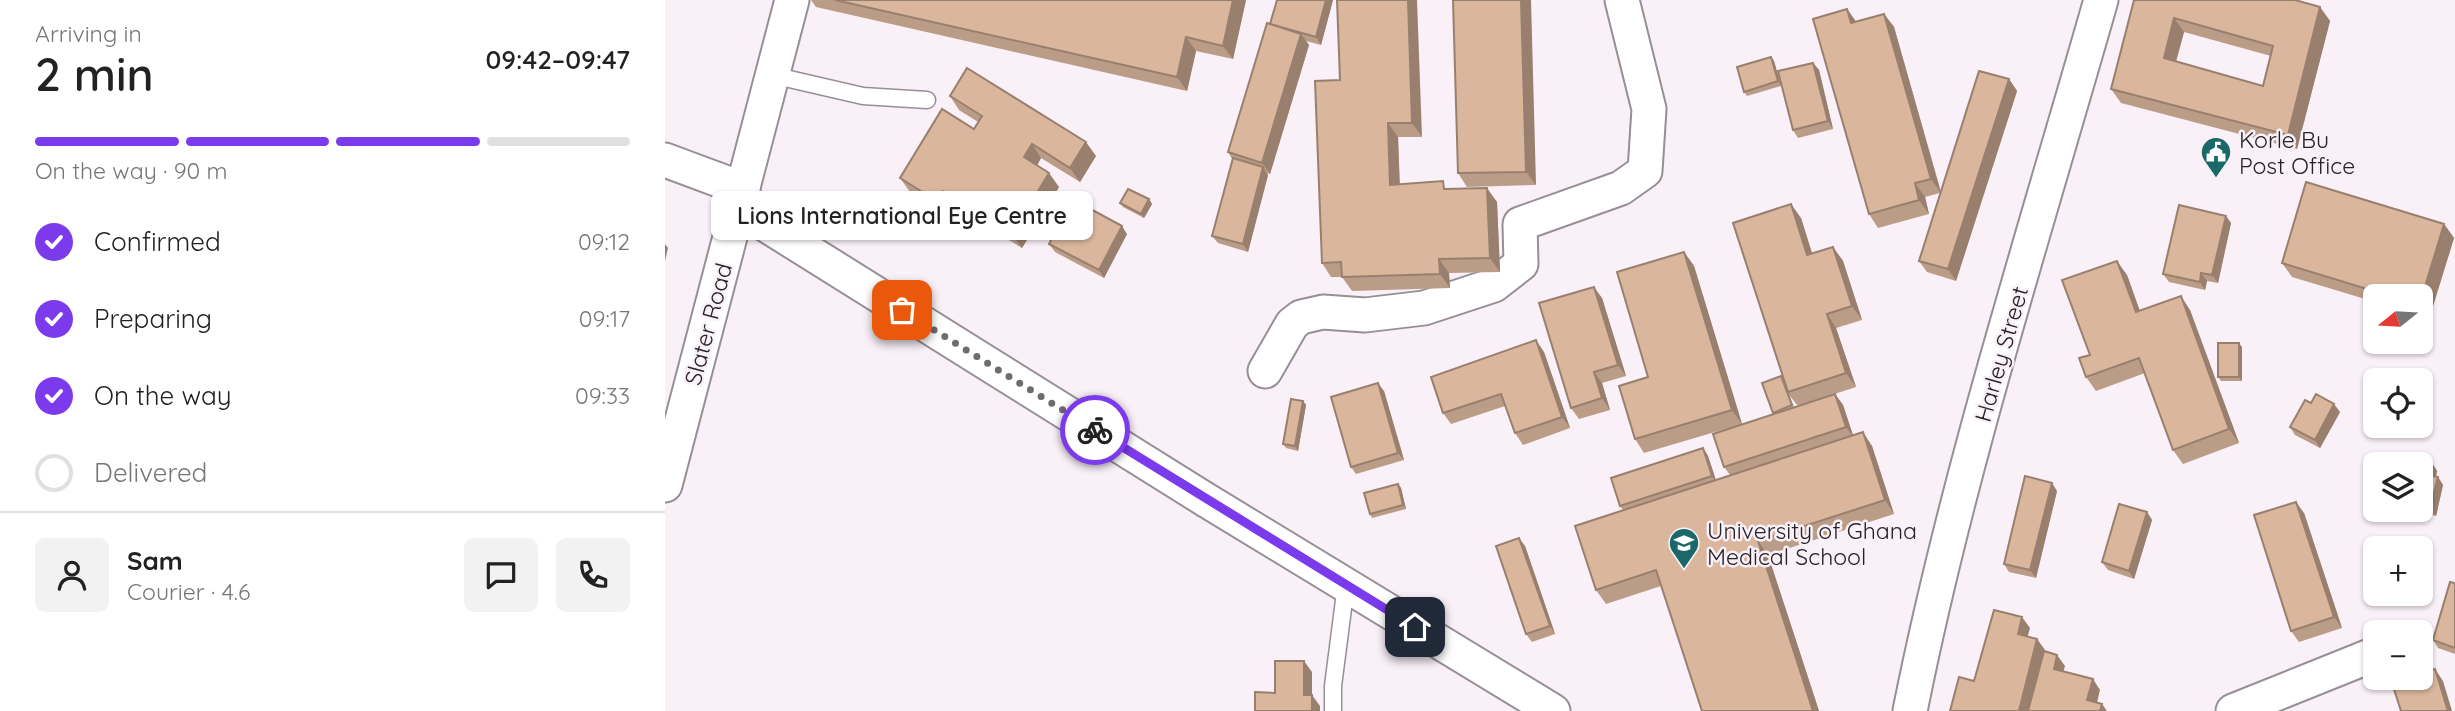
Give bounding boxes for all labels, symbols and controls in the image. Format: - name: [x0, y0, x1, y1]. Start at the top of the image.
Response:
- text: Arriving in: [35, 19, 142, 48]
- text: 09:42–09:47: [486, 43, 630, 76]
- text: 2 min: [35, 45, 154, 103]
- place label: Korle Bu Post Office: [2239, 125, 2355, 180]
- public building icon: Korle Bu Post Office: [2199, 135, 2233, 179]
- text: On the way · 90 m: [35, 156, 228, 185]
- callout: Lions International Eye Centre: [711, 191, 1093, 240]
- text: Lions International Eye Centre: [737, 201, 1067, 230]
- icon: check: [35, 223, 73, 261]
- text: Confirmed: [94, 225, 221, 258]
- text: 09:12: [578, 227, 630, 256]
- street label: Slater Road: [678, 260, 738, 388]
- pin: [872, 280, 932, 340]
- street label: Harley Street: [1968, 283, 2034, 425]
- north arrow: [2363, 284, 2433, 354]
- map controls: [2363, 284, 2433, 690]
- icon: bag: [883, 291, 921, 329]
- icon: check: [35, 300, 73, 338]
- text: Preparing: [94, 302, 212, 335]
- text: 09:17: [579, 304, 630, 333]
- button: locate: [2363, 368, 2433, 438]
- icon: check: [35, 377, 73, 415]
- text: On the way: [94, 379, 232, 412]
- text: 09:33: [575, 381, 630, 410]
- courier: [1060, 395, 1130, 465]
- icon: bike: [1076, 411, 1114, 449]
- button: layers: [2363, 452, 2433, 522]
- text: Delivered: [94, 456, 207, 489]
- place label: University of Ghana Medical School: [1707, 516, 1917, 571]
- school or university icon: University of Ghana Medical School: [1667, 526, 1701, 570]
- button: +: [2363, 536, 2433, 606]
- button: person: [35, 538, 109, 612]
- button: chat: [464, 538, 538, 612]
- button: phone: [556, 538, 630, 612]
- text: Sam: [127, 544, 183, 577]
- text: Courier · 4.6: [127, 577, 250, 606]
- pin: [1385, 597, 1445, 657]
- icon: home: [1396, 608, 1434, 646]
- button: −: [2363, 620, 2433, 690]

